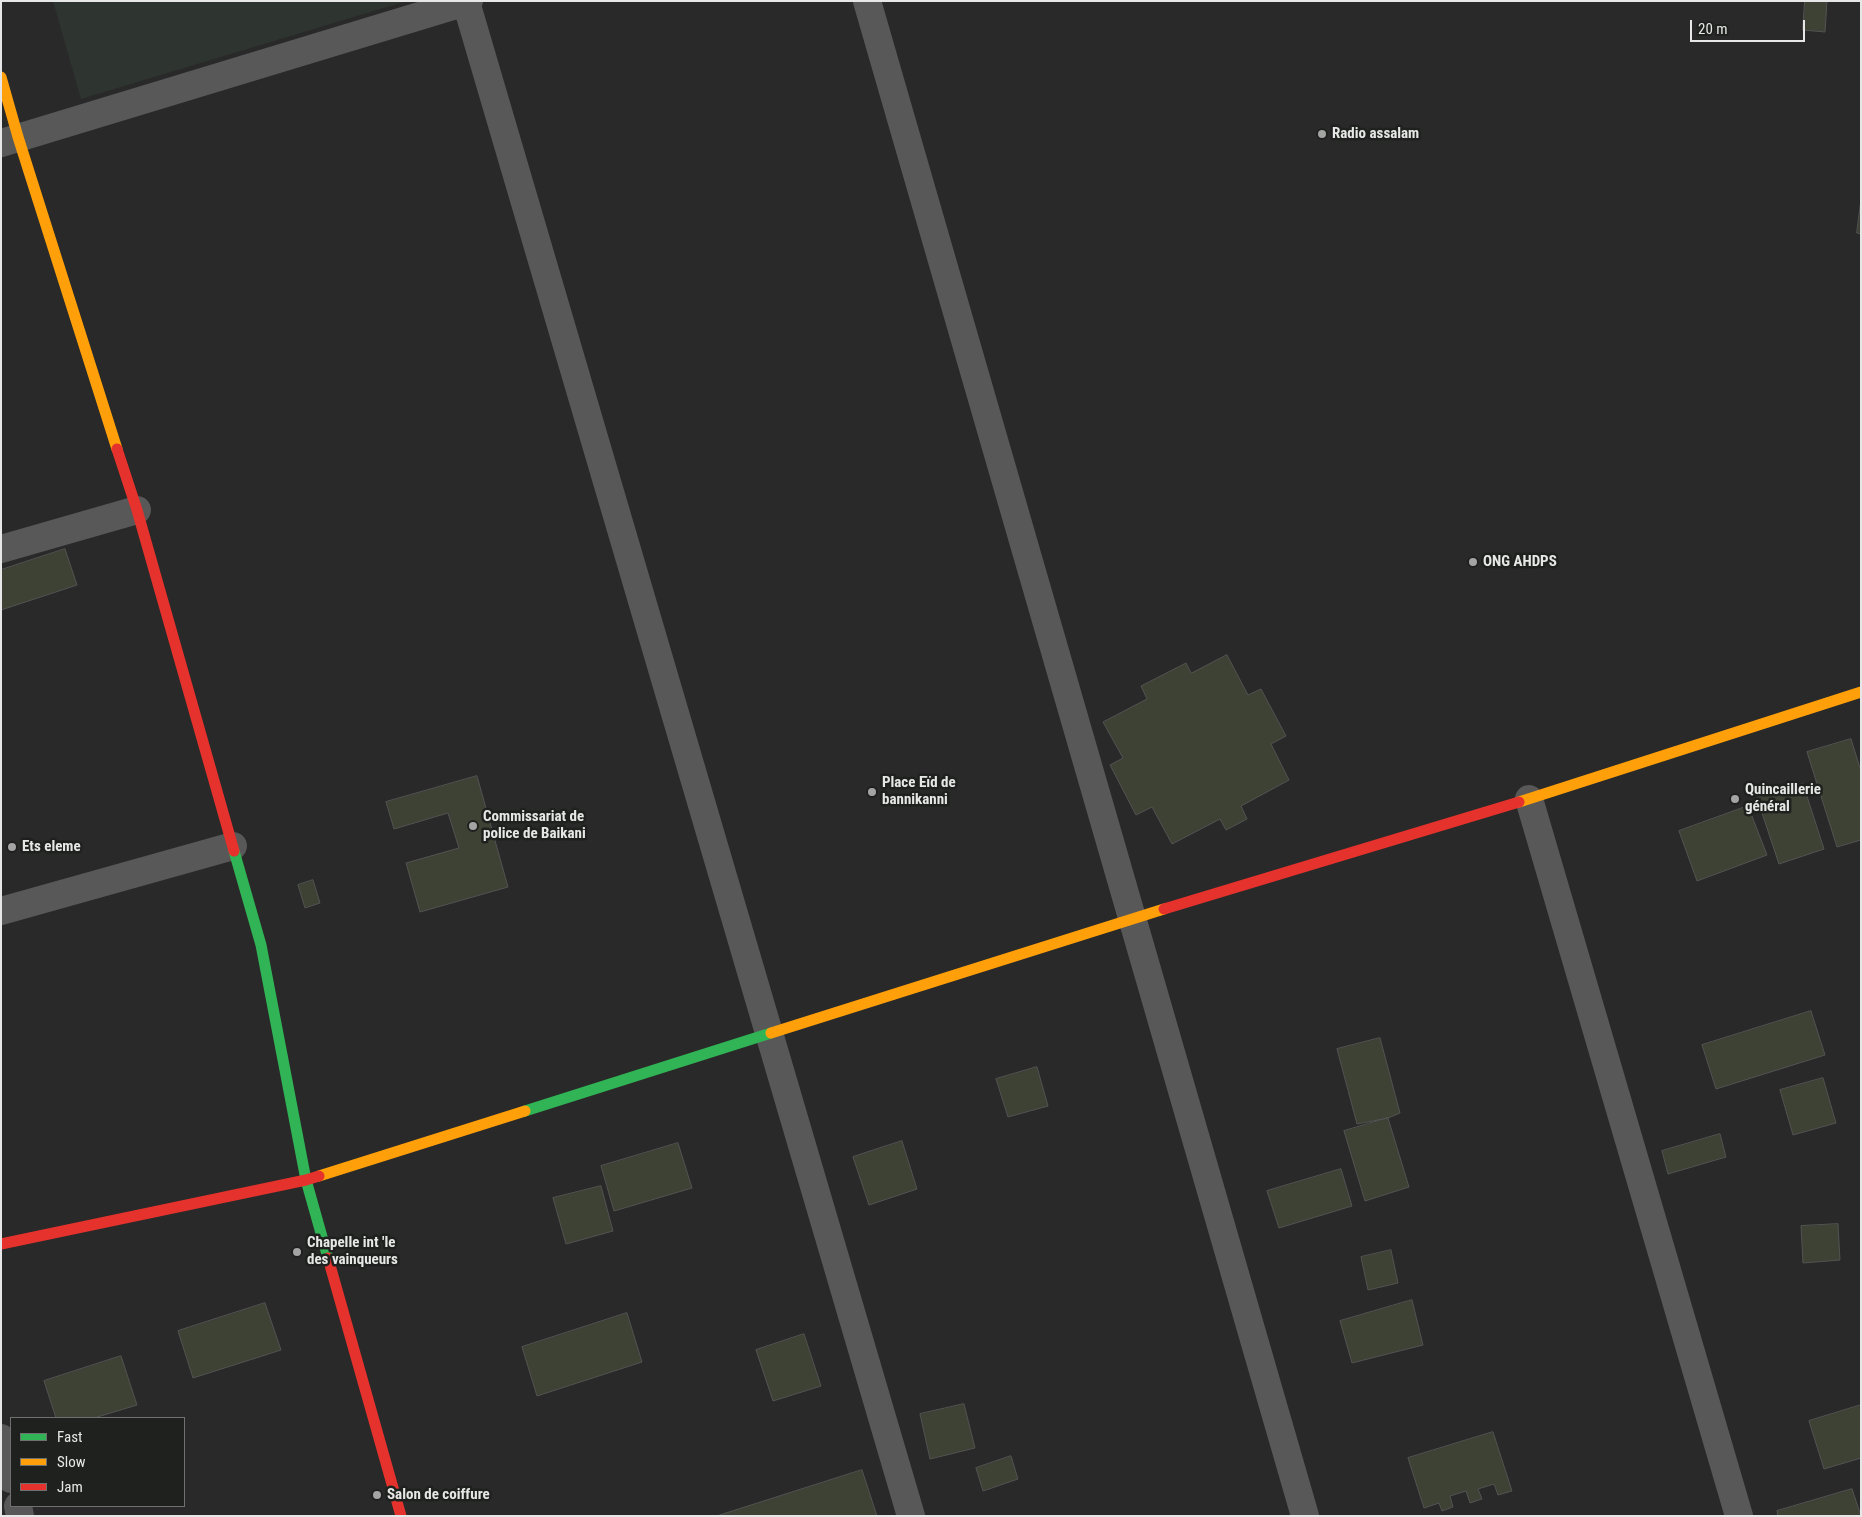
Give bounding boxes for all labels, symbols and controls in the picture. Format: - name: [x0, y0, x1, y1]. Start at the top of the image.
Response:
- scale bar: [1692, 10, 1807, 42]
- text: 20 m: [1698, 20, 1728, 38]
- place label: Radio assalam: [1332, 125, 1419, 143]
- marker: Radio assalam: [1316, 128, 1328, 140]
- place label: ONG AHDPS: [1483, 553, 1557, 571]
- marker: ONG AHDPS: [1467, 556, 1479, 568]
- place label: Place Eïd de bannikanni: [882, 774, 956, 809]
- place label: Quincaillerie général: [1745, 781, 1821, 816]
- marker: Place Eïd de bannikanni: [866, 786, 878, 798]
- marker: Quincaillerie général: [1729, 793, 1741, 805]
- place label: Commissariat de police de Baikani: [483, 808, 586, 843]
- marker: Commissariat de police de Baikani: [467, 820, 479, 832]
- place label: Ets eleme: [22, 838, 81, 856]
- marker: Ets eleme: [6, 841, 18, 853]
- place label: Chapelle int 'le des vainqueurs: [307, 1234, 398, 1269]
- marker: Chapelle int 'le des vainqueurs: [291, 1246, 303, 1258]
- legend: [10, 1417, 185, 1507]
- text: Fast: [57, 1428, 82, 1446]
- text: Slow: [57, 1453, 86, 1471]
- text: Jam: [57, 1478, 83, 1496]
- place label: Salon de coiffure: [387, 1486, 490, 1504]
- marker: Salon de coiffure: [371, 1489, 383, 1501]

